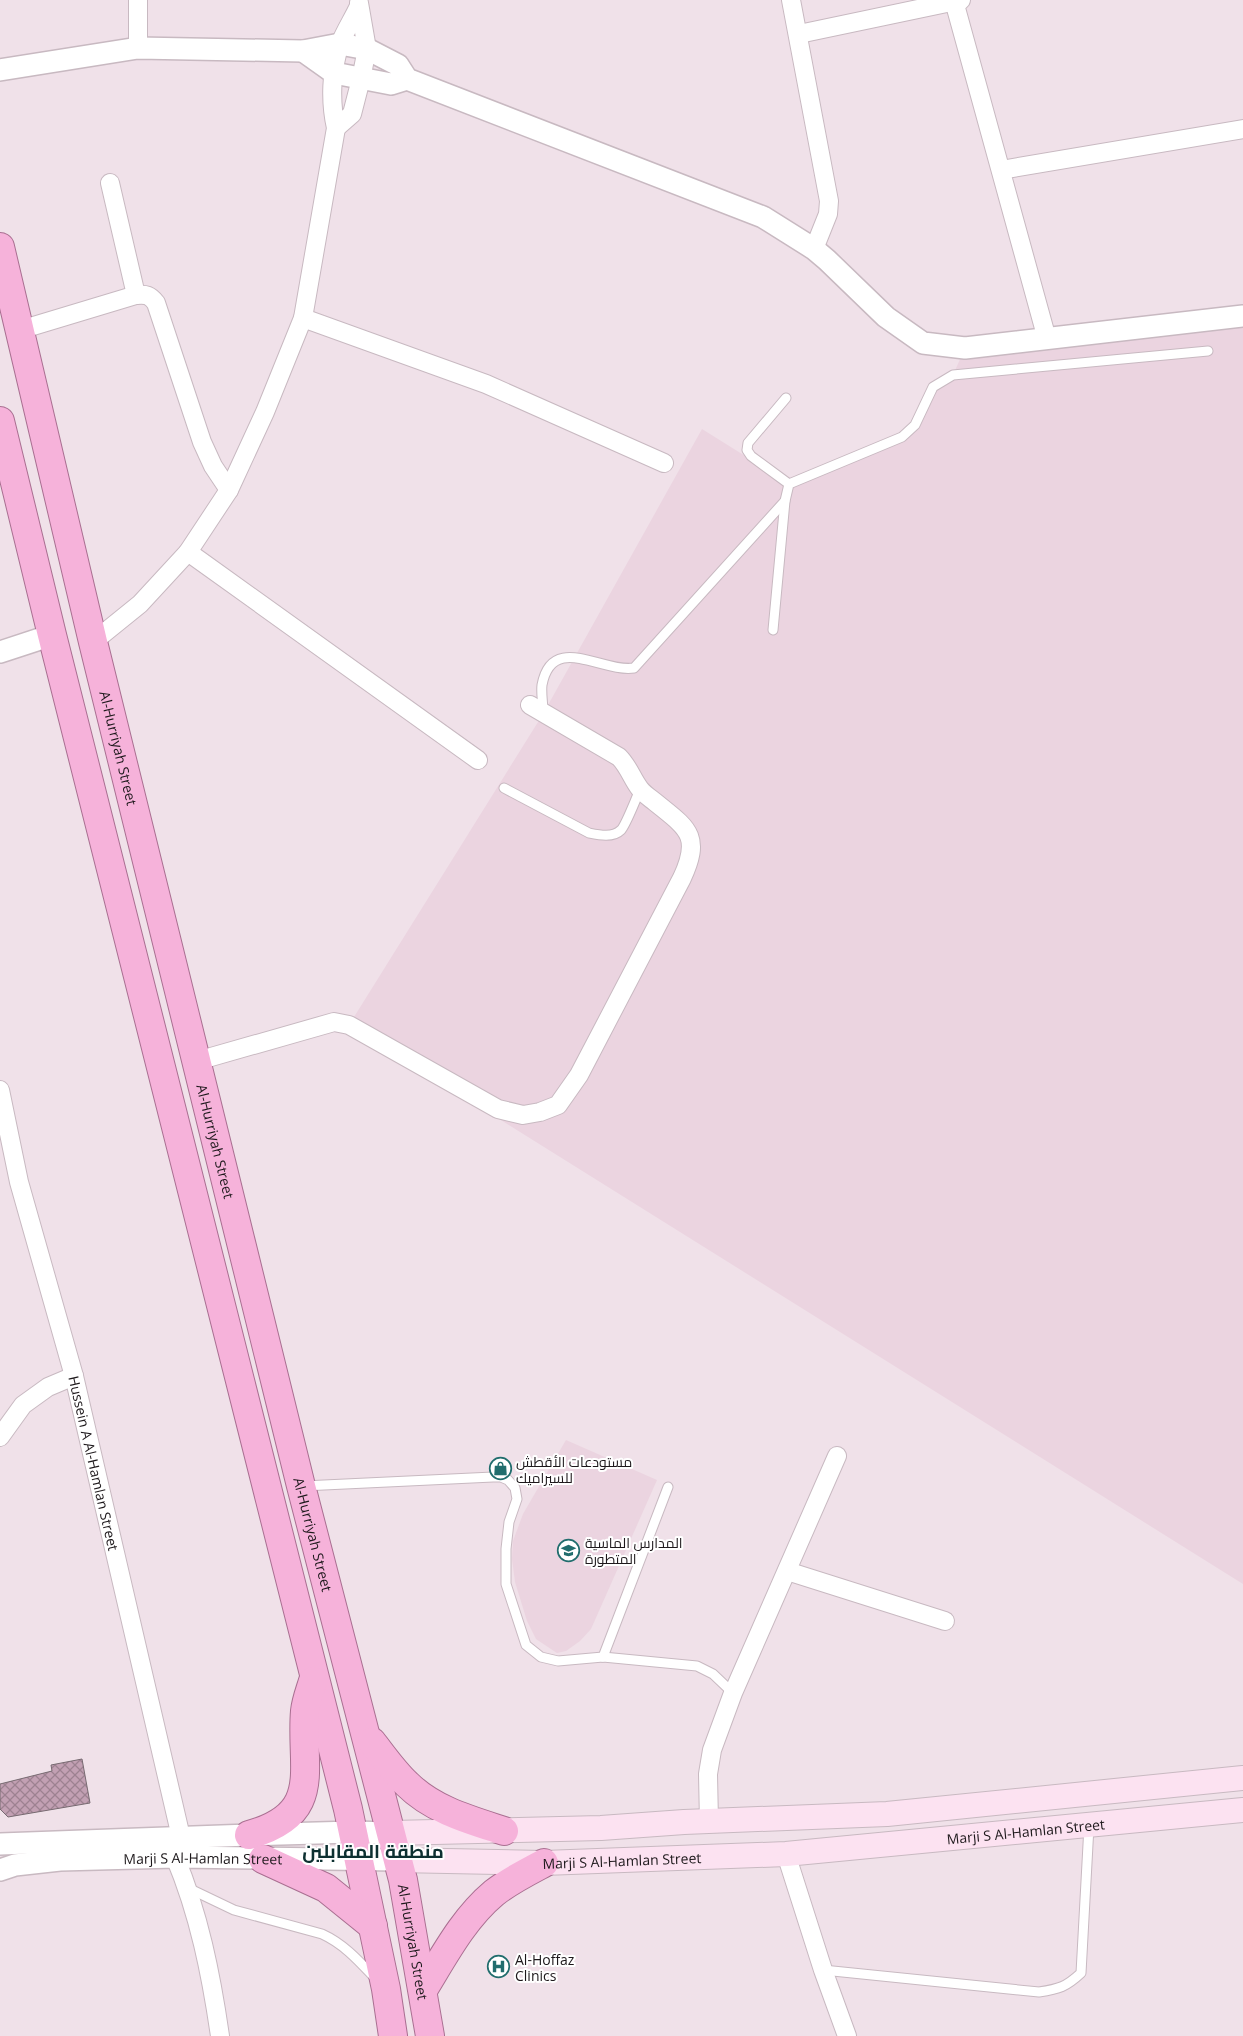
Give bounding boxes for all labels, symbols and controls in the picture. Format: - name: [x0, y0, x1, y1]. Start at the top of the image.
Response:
- street label: Al-Hurriyah Street: [96, 689, 142, 807]
- street label: Al-Hurriyah Street: [193, 1082, 239, 1200]
- street label: Hussein A Al-Hamlan Street: [65, 1374, 124, 1553]
- place label: مستودعات الأقطش للسيراميك: [516, 1452, 632, 1487]
- shop icon: مستودعات الأقطش للسيراميك: [488, 1457, 512, 1481]
- street label: Al-Hurriyah Street: [290, 1475, 337, 1593]
- place label: المدارس الماسية المتطورة: [585, 1533, 683, 1568]
- school or university icon: المدارس الماسية المتطورة: [557, 1538, 581, 1562]
- street label: Marji S Al-Hamlan Street: [946, 1814, 1106, 1848]
- district label: منطقة المقابلين: [302, 1838, 444, 1864]
- street label: Marji S Al-Hamlan Street: [123, 1847, 282, 1868]
- street label: Marji S Al-Hamlan Street: [542, 1848, 702, 1873]
- street label: Al-Hurriyah Street: [394, 1883, 433, 2001]
- place label: Al-Hoffaz Clinics: [515, 1950, 575, 1985]
- hospital icon: Al-Hoffaz Clinics: [487, 1955, 511, 1979]

